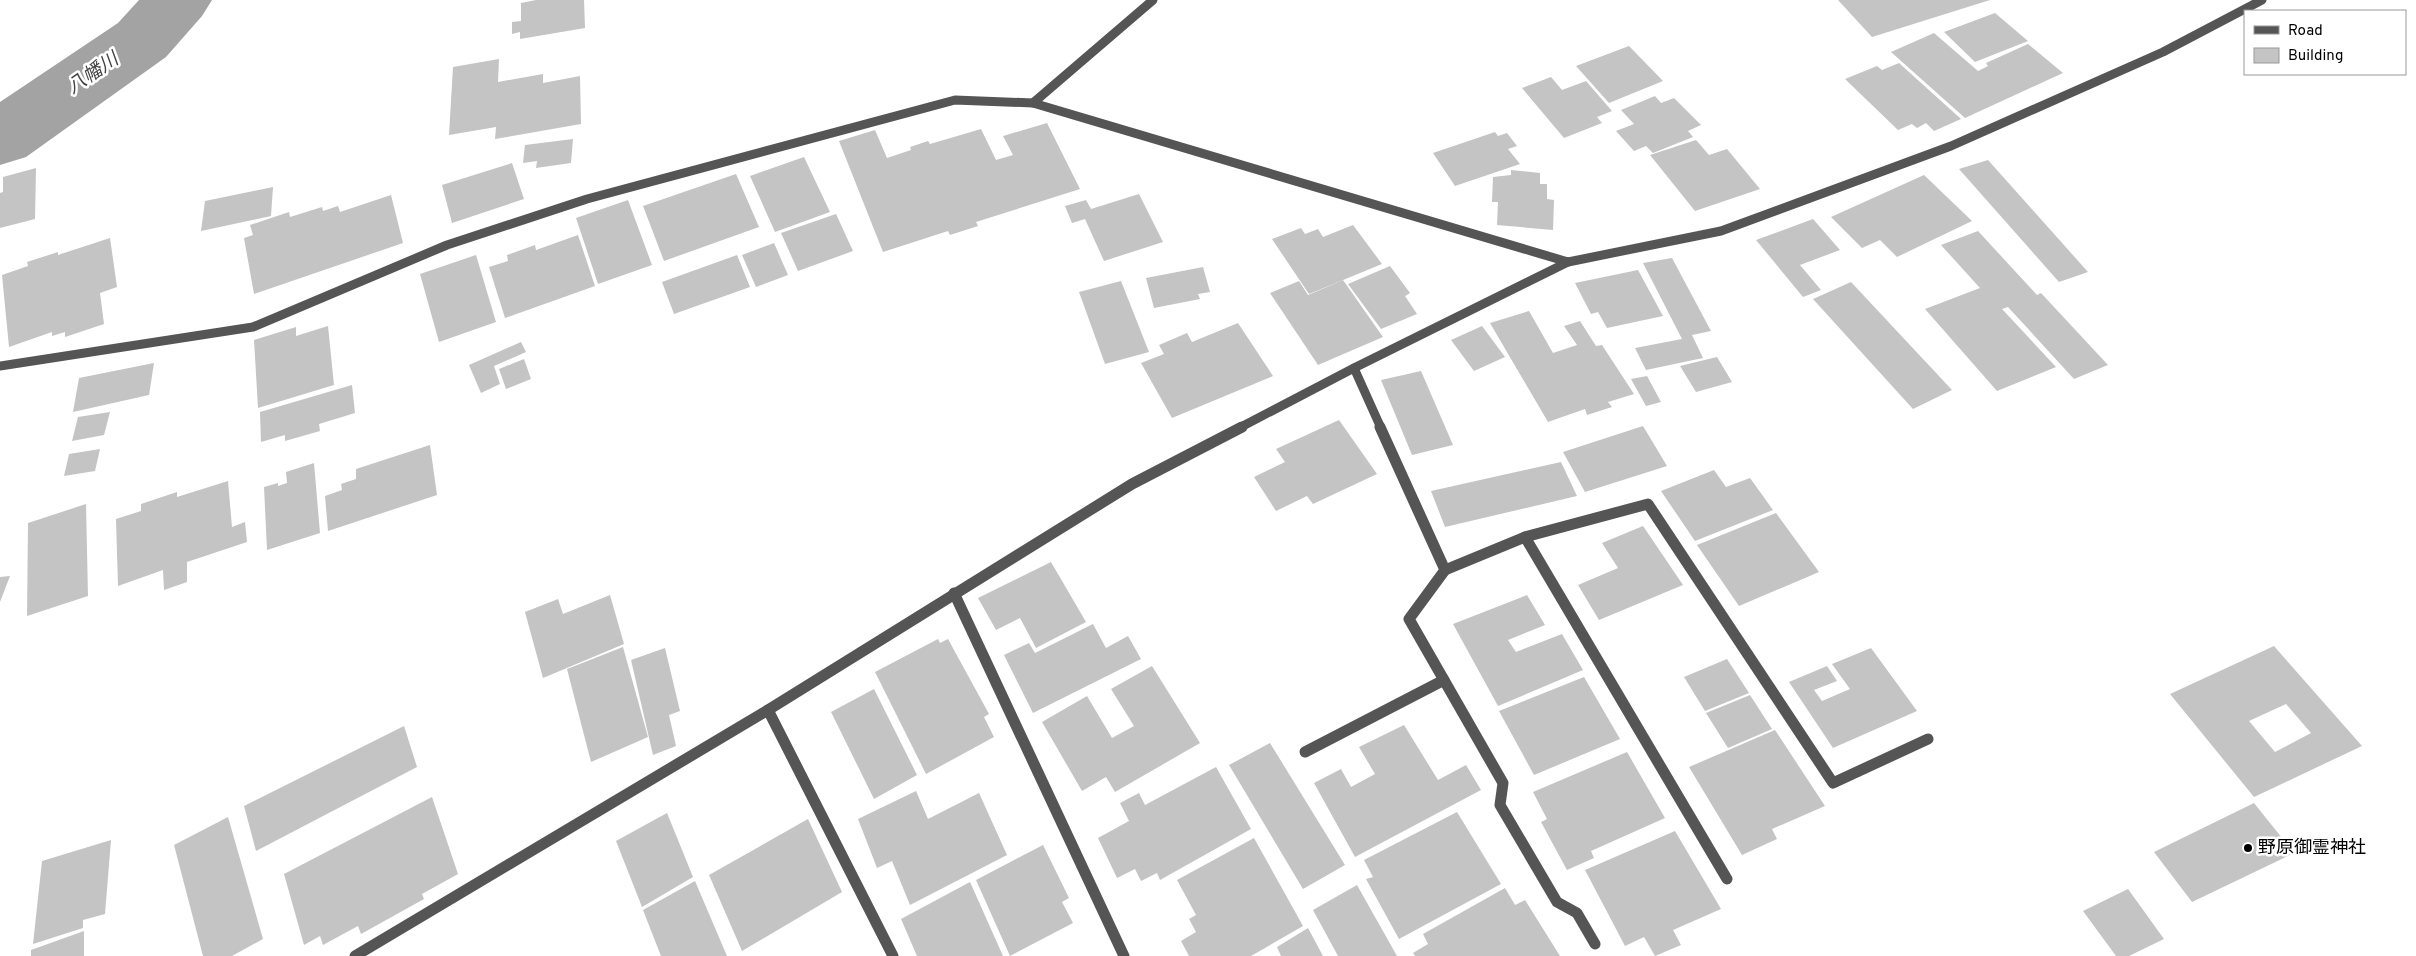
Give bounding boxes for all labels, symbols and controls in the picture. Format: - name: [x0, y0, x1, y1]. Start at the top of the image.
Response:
- legend: [2244, 10, 2406, 75]
- text: Road: [2288, 22, 2323, 41]
- water label: 八幡川: [63, 47, 125, 100]
- text: Building: [2288, 47, 2343, 66]
- place label: 野原御霊神社: [2258, 837, 2366, 860]
- marker: 野原御霊神社: [2242, 842, 2254, 854]

